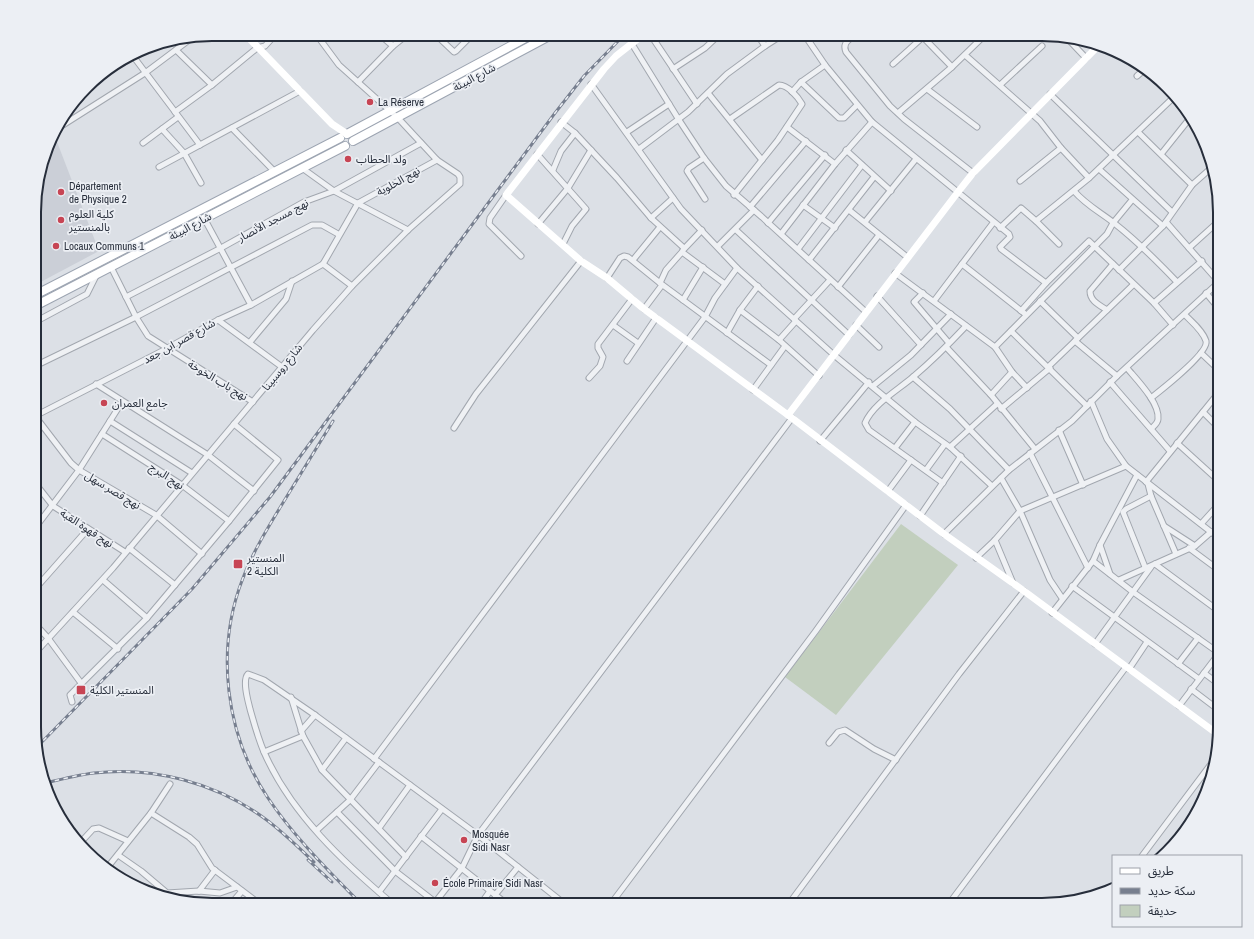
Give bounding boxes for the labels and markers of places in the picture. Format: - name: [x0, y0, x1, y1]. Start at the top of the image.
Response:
- place label: La Réserve: [378, 95, 424, 109]
- marker: La Réserve: [365, 97, 375, 107]
- place label: ولد الحطاب: [356, 152, 407, 166]
- marker: ولد الحطاب: [343, 154, 353, 164]
- place label: Département de Physique 2: [69, 179, 127, 206]
- marker: Département de Physique 2: [56, 187, 66, 197]
- place label: كلية العلوم بالمنستير: [68, 207, 114, 234]
- marker: كلية العلوم بالمنستير: [56, 215, 66, 225]
- place label: Locaux Communs 1: [64, 239, 144, 253]
- marker: Locaux Communs 1: [51, 241, 61, 251]
- place label: جامع العمران: [112, 396, 168, 411]
- marker: جامع العمران: [99, 398, 109, 408]
- place label: المنستير الكلية 2: [246, 551, 285, 578]
- marker: المنستير الكلية 2: [232, 558, 244, 570]
- place label: المنستير الكلية: [90, 683, 154, 697]
- marker: المنستير الكلية: [75, 684, 87, 696]
- place label: Mosquée Sidi Nasr: [472, 827, 510, 854]
- marker: Mosquée Sidi Nasr: [459, 835, 469, 845]
- place label: École Primaire Sidi Nasr: [443, 876, 543, 890]
- marker: École Primaire Sidi Nasr: [430, 878, 440, 888]

